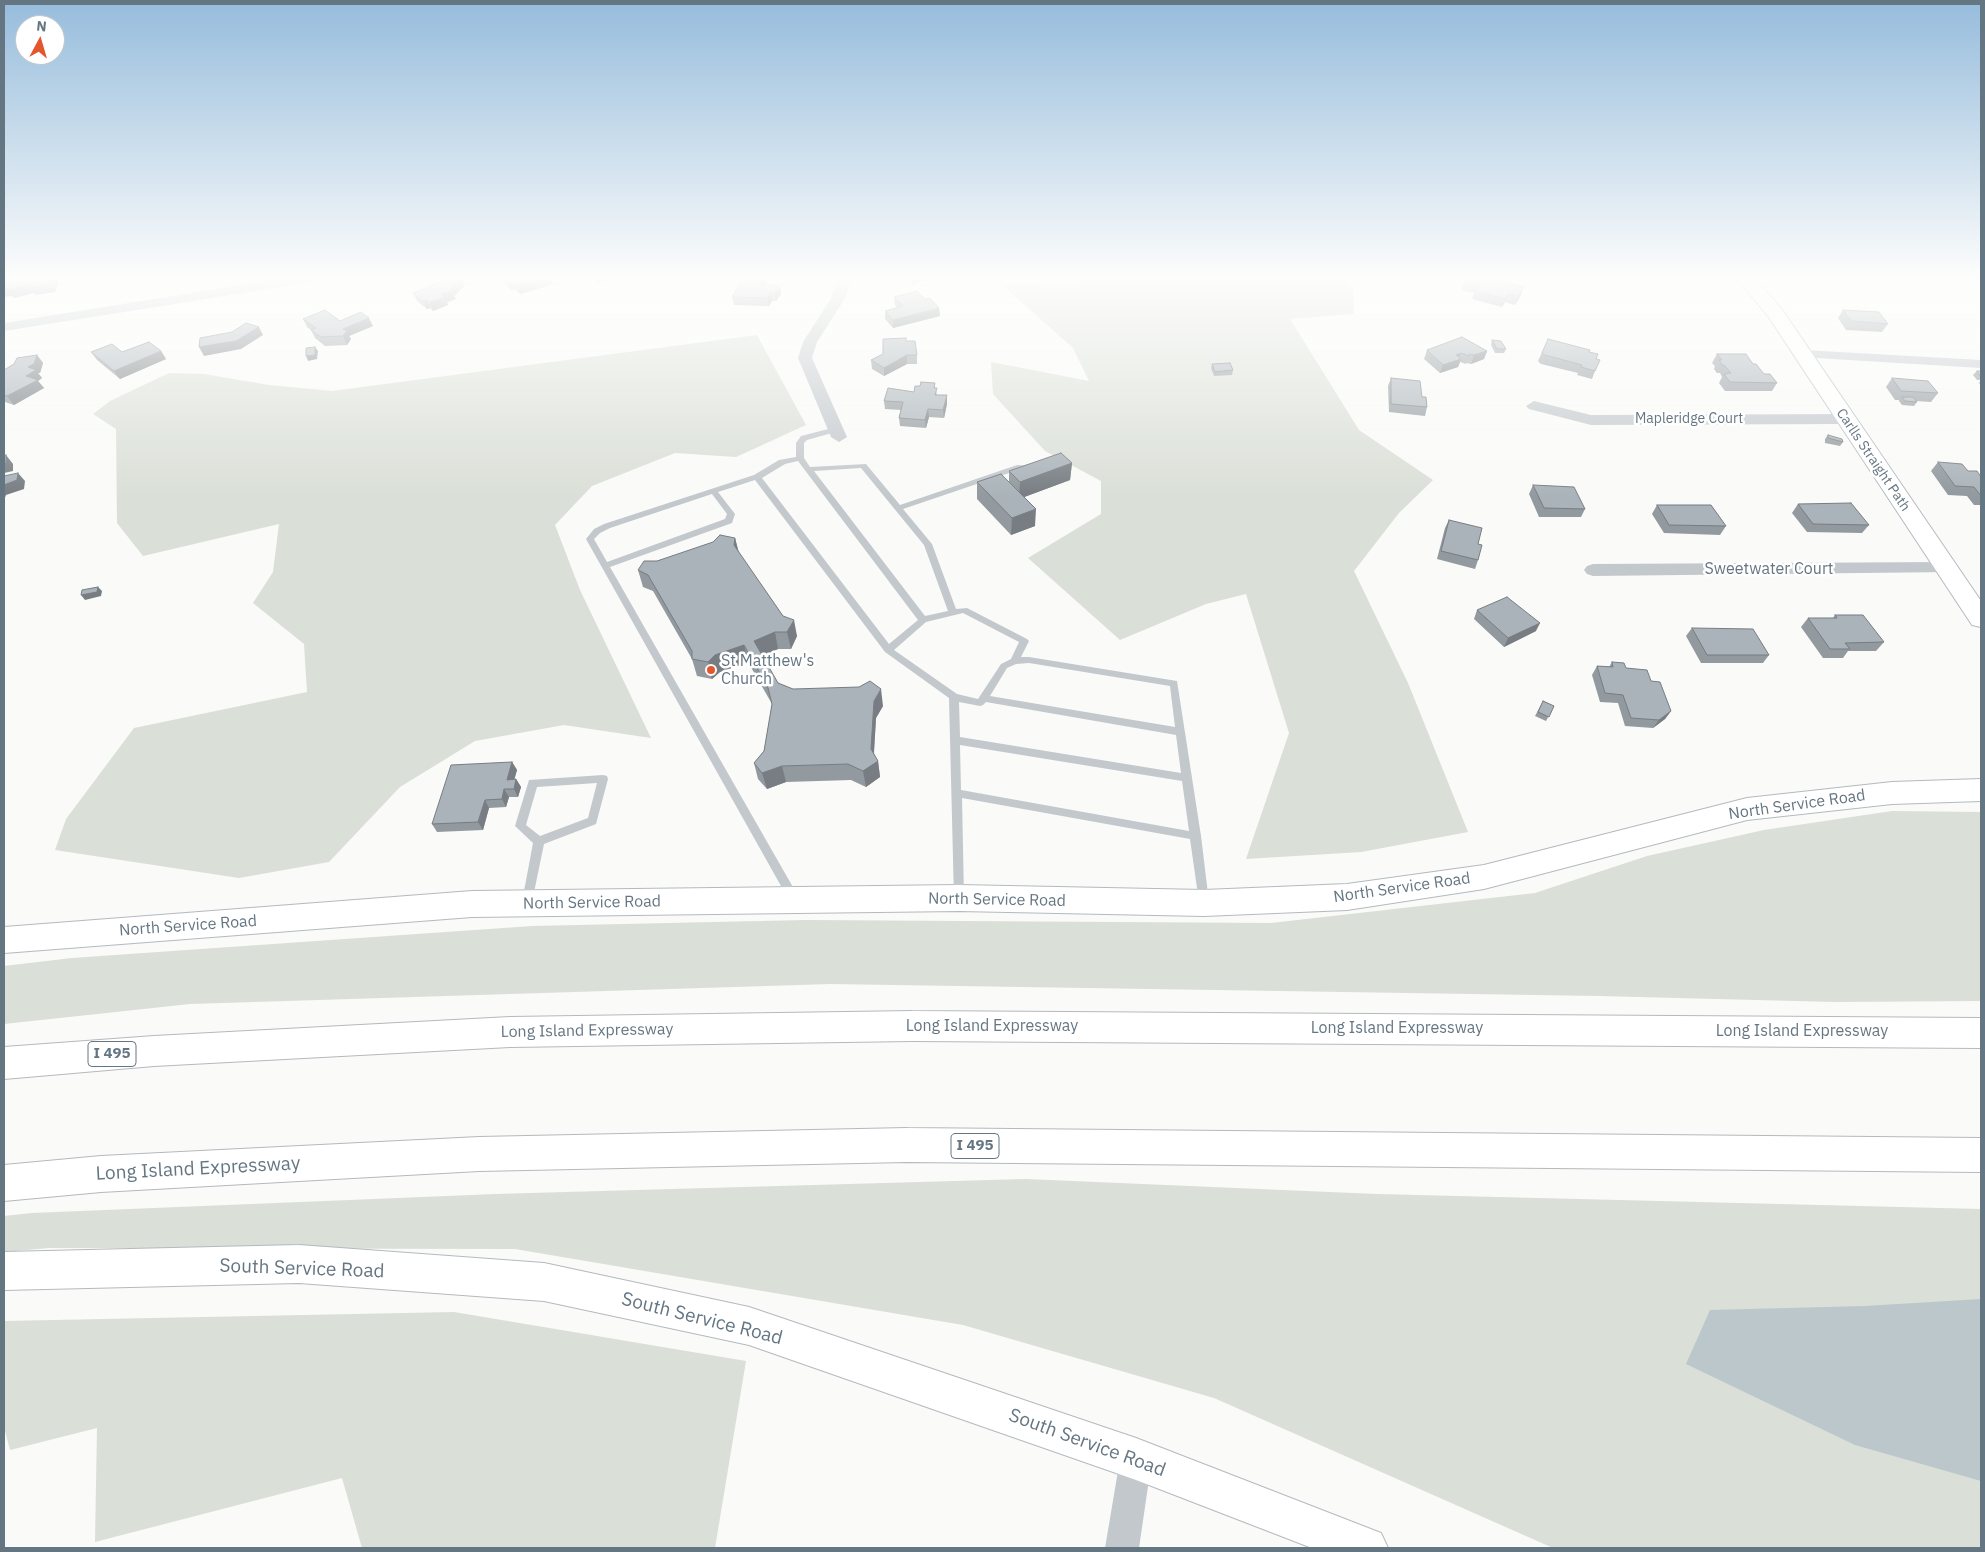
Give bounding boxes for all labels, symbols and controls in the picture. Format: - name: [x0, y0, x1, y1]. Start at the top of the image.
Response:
- north arrow: [15, 15, 65, 65]
- text: N: [35, 17, 47, 36]
- street label: Carlls Straight Path: [1832, 405, 1914, 515]
- street label: Mapleridge Court: [1635, 411, 1743, 427]
- street label: Sweetwater Court: [1705, 559, 1833, 579]
- place label: St Matthew's Church: [721, 651, 814, 689]
- marker: St Matthew's Church: [705, 664, 717, 676]
- street label: North Service Road: [1727, 786, 1867, 824]
- street label: North Service Road: [1332, 869, 1472, 907]
- street label: North Service Road: [928, 889, 1066, 911]
- street label: North Service Road: [523, 892, 661, 914]
- street label: North Service Road: [119, 912, 257, 940]
- street label: Long Island Expressway: [906, 1016, 1078, 1036]
- street label: Long Island Expressway: [1311, 1018, 1483, 1038]
- street label: Long Island Expressway: [501, 1020, 673, 1042]
- street label: Long Island Expressway: [1716, 1021, 1888, 1041]
- road number: I 495: [88, 1042, 136, 1066]
- road number: I 495: [951, 1134, 999, 1158]
- street label: Long Island Expressway: [95, 1152, 301, 1186]
- street label: South Service Road: [219, 1255, 385, 1283]
- street label: South Service Road: [619, 1288, 785, 1350]
- street label: South Service Road: [1005, 1404, 1169, 1482]

